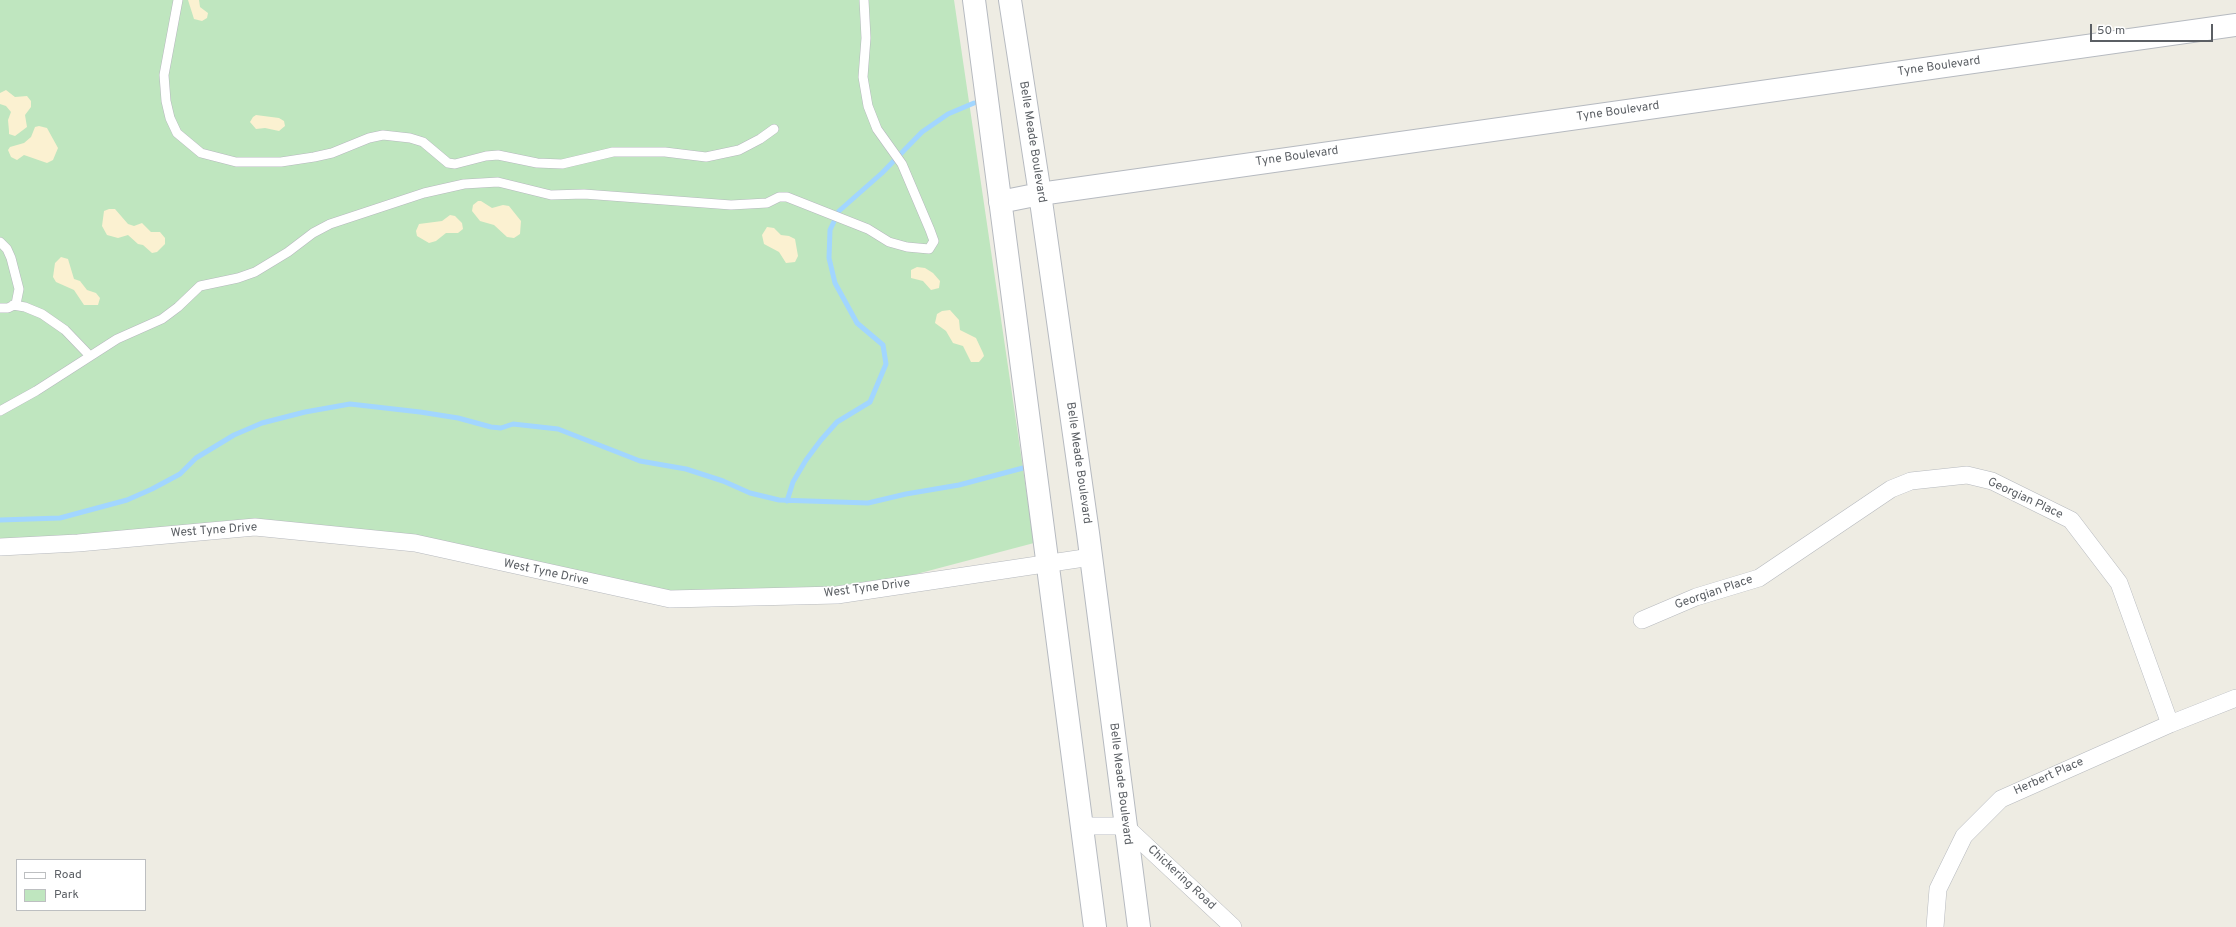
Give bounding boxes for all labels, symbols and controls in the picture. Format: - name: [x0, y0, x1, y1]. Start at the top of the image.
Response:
- scale bar: [2092, 16, 2215, 42]
- text: 50 m: [2097, 23, 2125, 39]
- street label: Tyne Boulevard: [1897, 54, 1981, 80]
- street label: Belle Meade Boulevard: [1015, 80, 1049, 204]
- street label: Tyne Boulevard: [1576, 99, 1660, 125]
- street label: Tyne Boulevard: [1255, 144, 1339, 170]
- street label: Belle Meade Boulevard: [1062, 401, 1094, 525]
- street label: Georgian Place: [1985, 475, 2065, 523]
- street label: West Tyne Drive: [170, 521, 258, 541]
- street label: West Tyne Drive: [502, 557, 590, 589]
- street label: Georgian Place: [1673, 573, 1755, 613]
- street label: West Tyne Drive: [823, 577, 911, 601]
- street label: Belle Meade Boulevard: [1105, 722, 1135, 846]
- street label: Herbert Place: [2012, 755, 2086, 799]
- street label: Chickering Road: [1144, 843, 1218, 913]
- legend: [16, 859, 146, 911]
- text: Road: [54, 867, 82, 883]
- text: Park: [54, 887, 79, 903]

